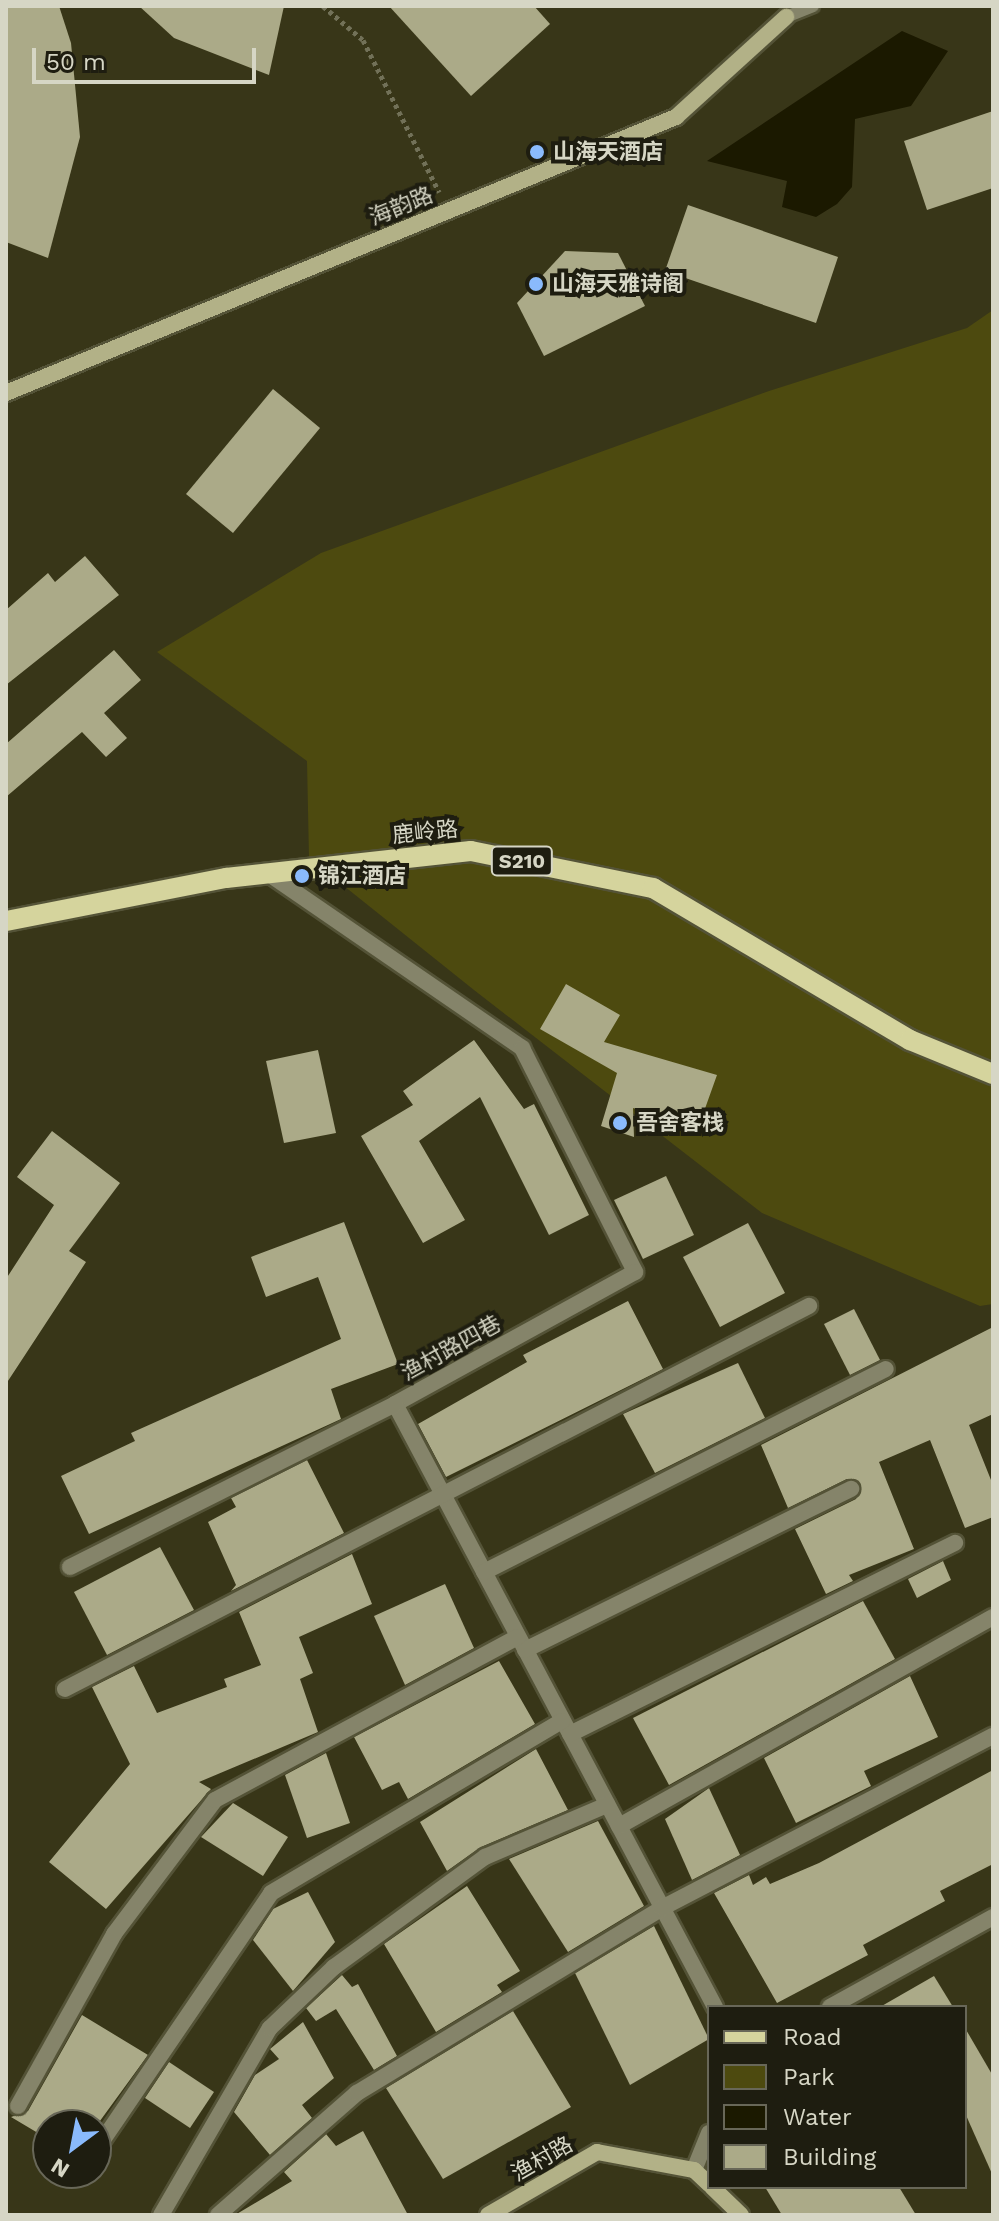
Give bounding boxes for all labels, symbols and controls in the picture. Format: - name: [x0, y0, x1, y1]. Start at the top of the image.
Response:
- scale bar: [36, 32, 260, 82]
- text: 50 m: [46, 48, 106, 76]
- place label: 山海天酒店: [553, 139, 663, 165]
- marker: 山海天酒店: [528, 143, 546, 161]
- street label: 海韵路: [365, 181, 437, 231]
- place label: 山海天雅诗阁: [552, 271, 684, 297]
- marker: 山海天雅诗阁: [527, 275, 545, 293]
- street label: 鹿岭路: [391, 815, 459, 849]
- road number: S210: [490, 845, 554, 877]
- place label: 锦江酒店: [318, 863, 406, 889]
- marker: 锦江酒店: [293, 867, 311, 885]
- place label: 吾舍客栈: [636, 1110, 724, 1136]
- marker: 吾舍客栈: [611, 1114, 629, 1132]
- street label: 渔村路四巷: [396, 1310, 506, 1386]
- legend: [707, 2005, 967, 2189]
- text: Road: [783, 2023, 842, 2051]
- text: Park: [783, 2063, 835, 2091]
- text: Water: [783, 2103, 852, 2131]
- north arrow: [32, 2109, 112, 2189]
- street label: 渔村路: [507, 2131, 577, 2187]
- text: Building: [783, 2143, 876, 2171]
- text: N: [47, 2153, 74, 2183]

